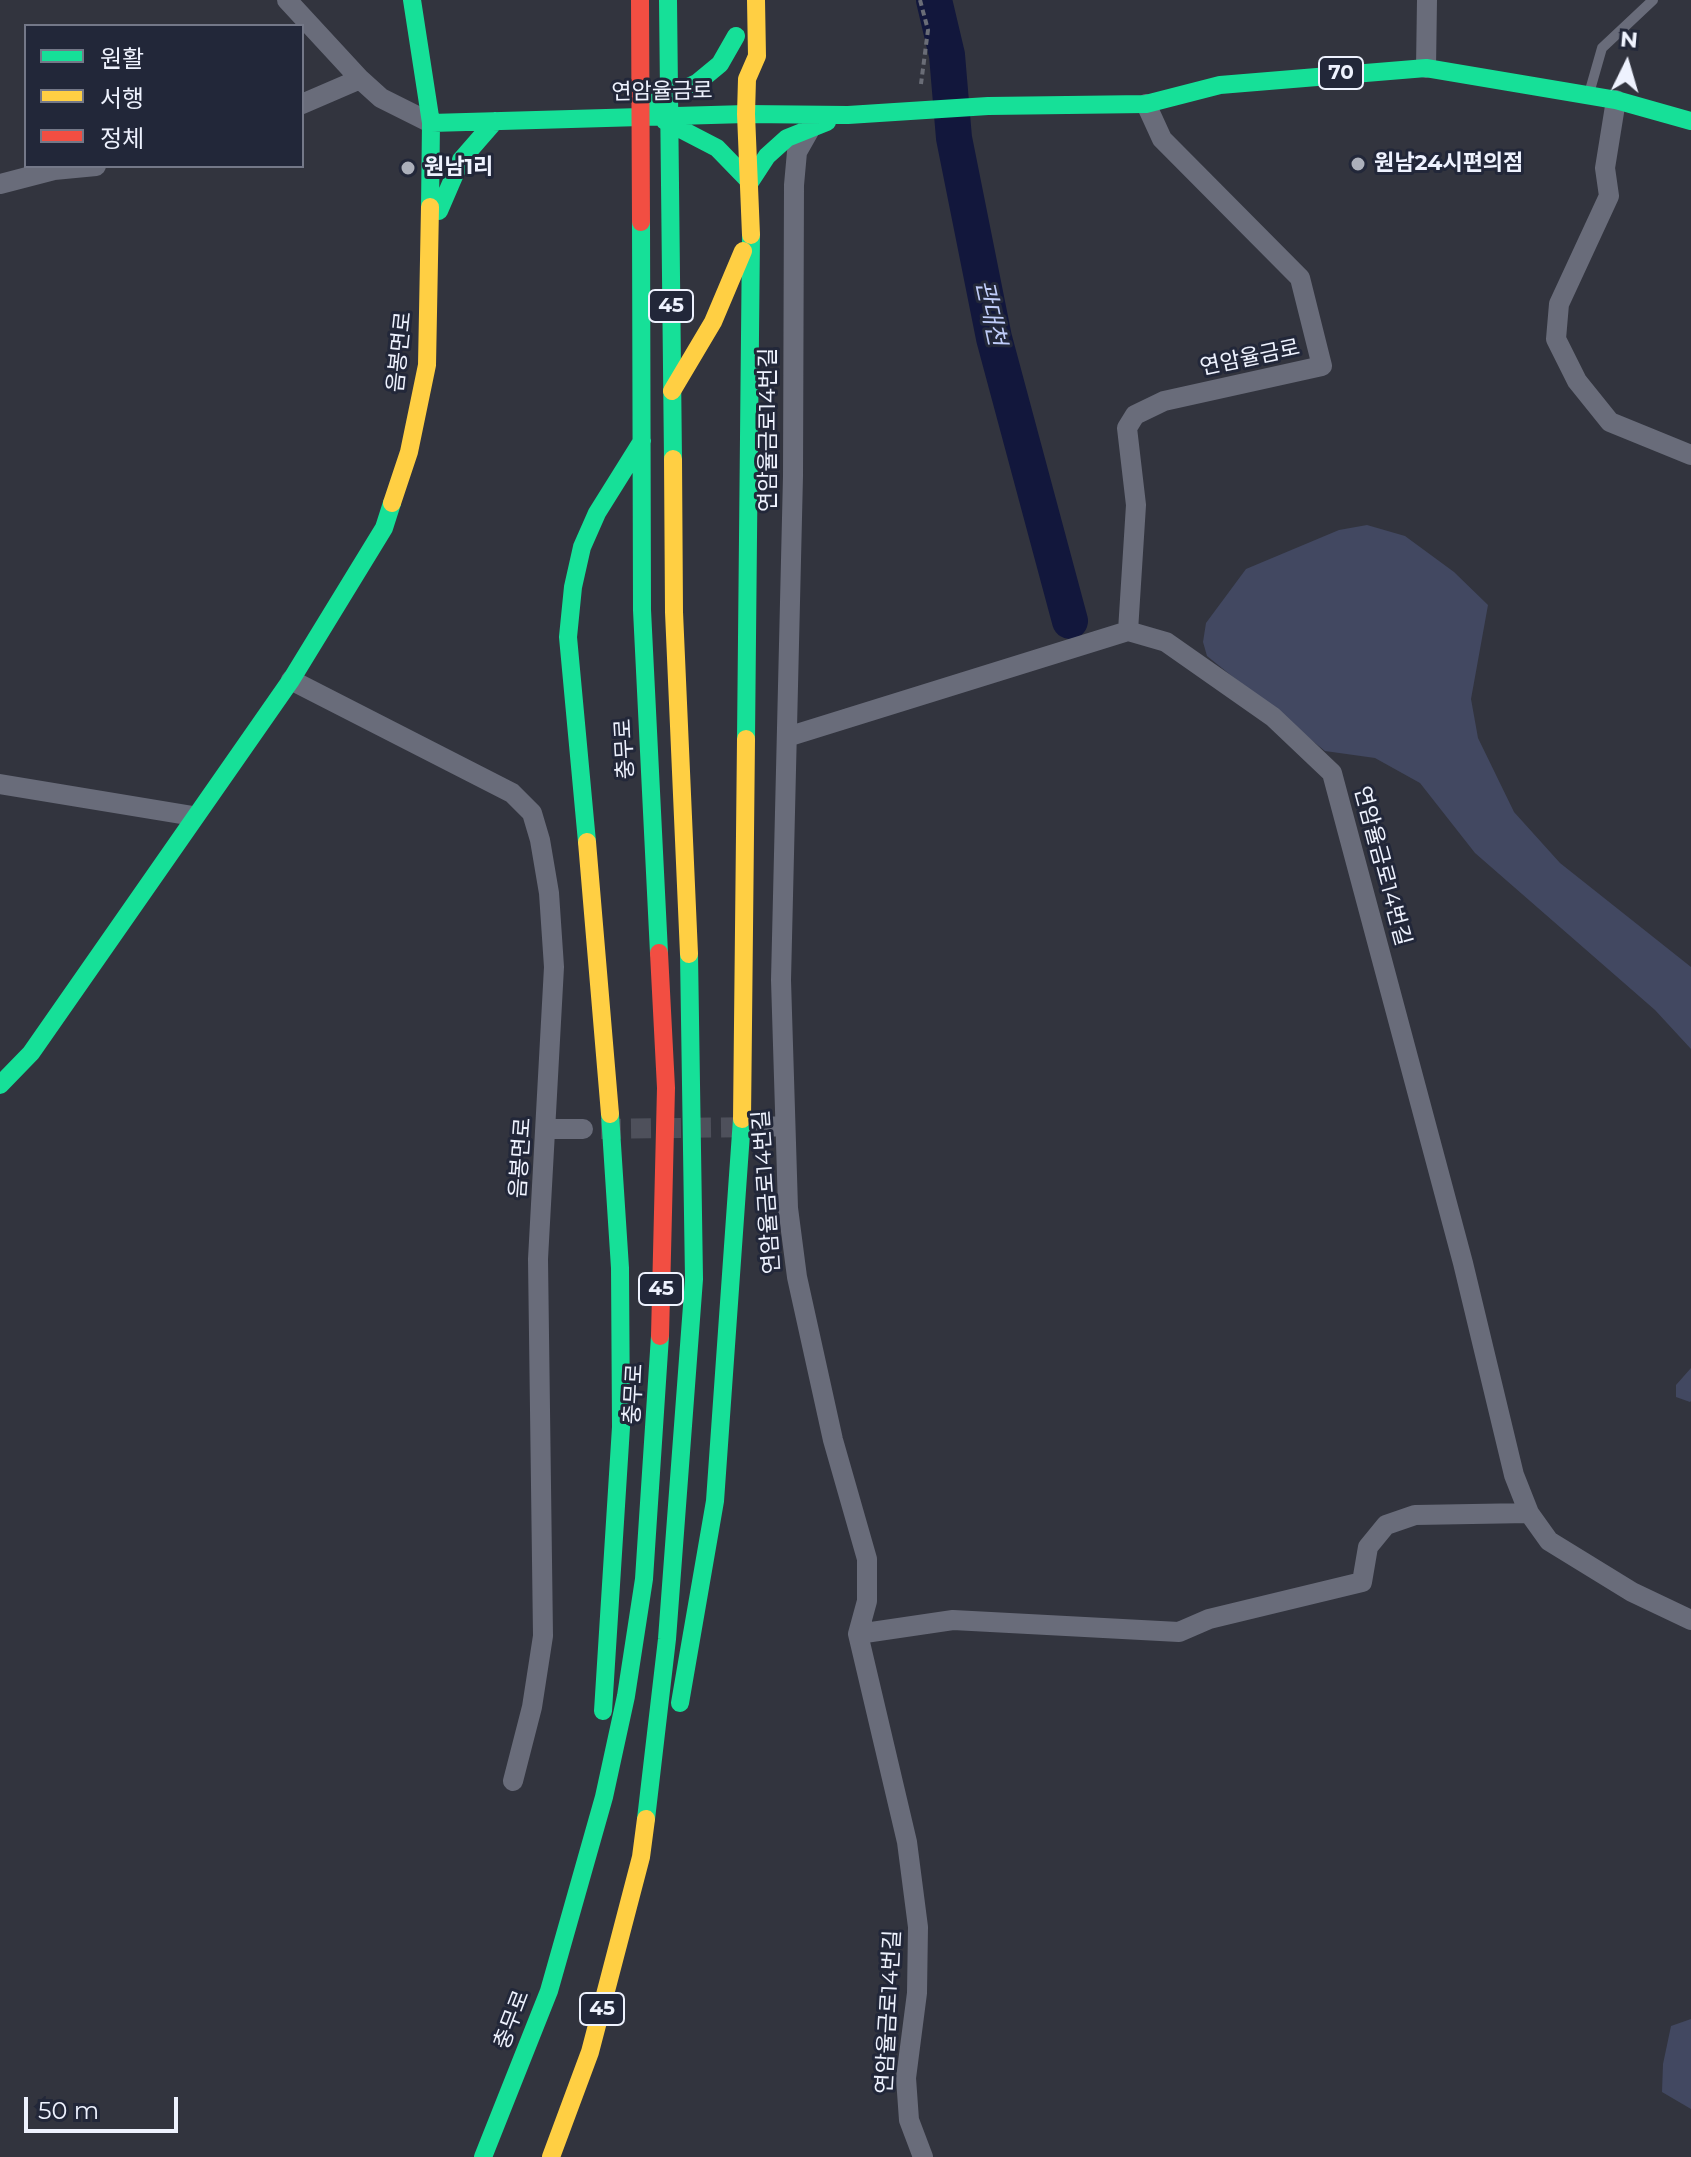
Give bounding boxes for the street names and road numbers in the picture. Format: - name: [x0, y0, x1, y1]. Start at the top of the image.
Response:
- road number: 70: [1319, 57, 1363, 89]
- street label: 연암율금로: [611, 78, 713, 106]
- road number: 45: [649, 290, 693, 322]
- street label: 음봉면로: [383, 310, 417, 394]
- street label: 연암율금로: [1198, 335, 1302, 381]
- street label: 연암율금로14번길: [756, 348, 782, 512]
- street label: 충무로: [610, 718, 640, 780]
- street label: 연암율금로14번길: [1348, 783, 1416, 949]
- street label: 연암율금로14번길: [748, 1109, 786, 1275]
- street label: 음봉면로: [505, 1117, 537, 1199]
- road number: 45: [639, 1273, 683, 1305]
- street label: 충무로: [619, 1363, 649, 1425]
- street label: 연암율금로14번길: [872, 1929, 906, 2095]
- street label: 충무로: [489, 1987, 535, 2053]
- road number: 45: [580, 1993, 624, 2025]

